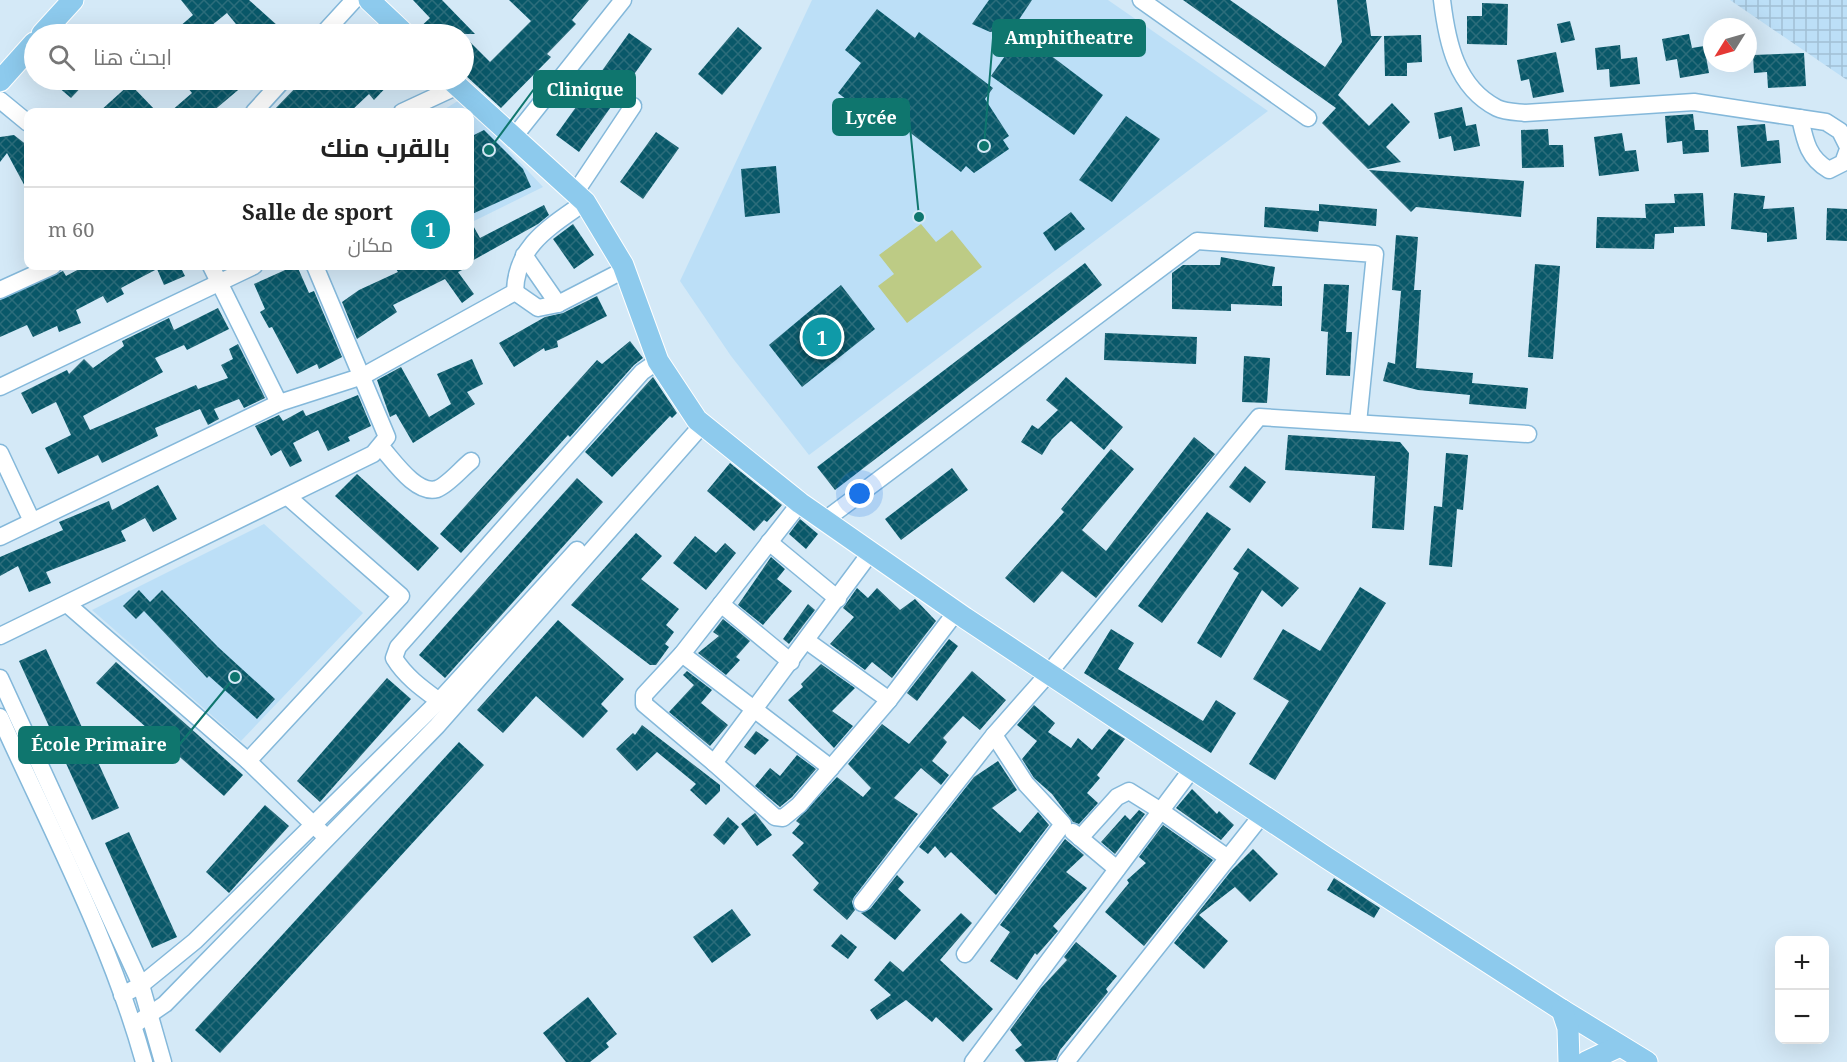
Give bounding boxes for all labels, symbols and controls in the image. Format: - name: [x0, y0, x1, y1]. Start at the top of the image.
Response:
- north arrow: [1703, 18, 1757, 72]
- callout: Amphitheatre: [993, 20, 1145, 56]
- search box: [24, 24, 474, 90]
- text: Amphitheatre: [1005, 25, 1133, 49]
- icon: search: [45, 41, 78, 74]
- text: ابحث هنا: [93, 41, 172, 71]
- callout: Clinique: [534, 71, 635, 107]
- text: Clinique: [546, 77, 624, 101]
- callout: Lycée: [833, 99, 909, 135]
- text: Lycée: [845, 105, 897, 129]
- text: بالقرب منك: [321, 129, 450, 165]
- text: Salle de sport: [242, 196, 393, 226]
- text: 60 m: [48, 216, 94, 243]
- text: 1: [425, 216, 436, 243]
- text: مكان: [348, 231, 393, 258]
- pin: 1: [802, 314, 842, 360]
- your location: [845, 479, 874, 508]
- callout: École Primaire: [19, 727, 179, 763]
- text: École Primaire: [31, 732, 167, 756]
- map controls: [1775, 936, 1829, 1044]
- button: +: [1775, 936, 1829, 990]
- button: −: [1775, 990, 1829, 1044]

